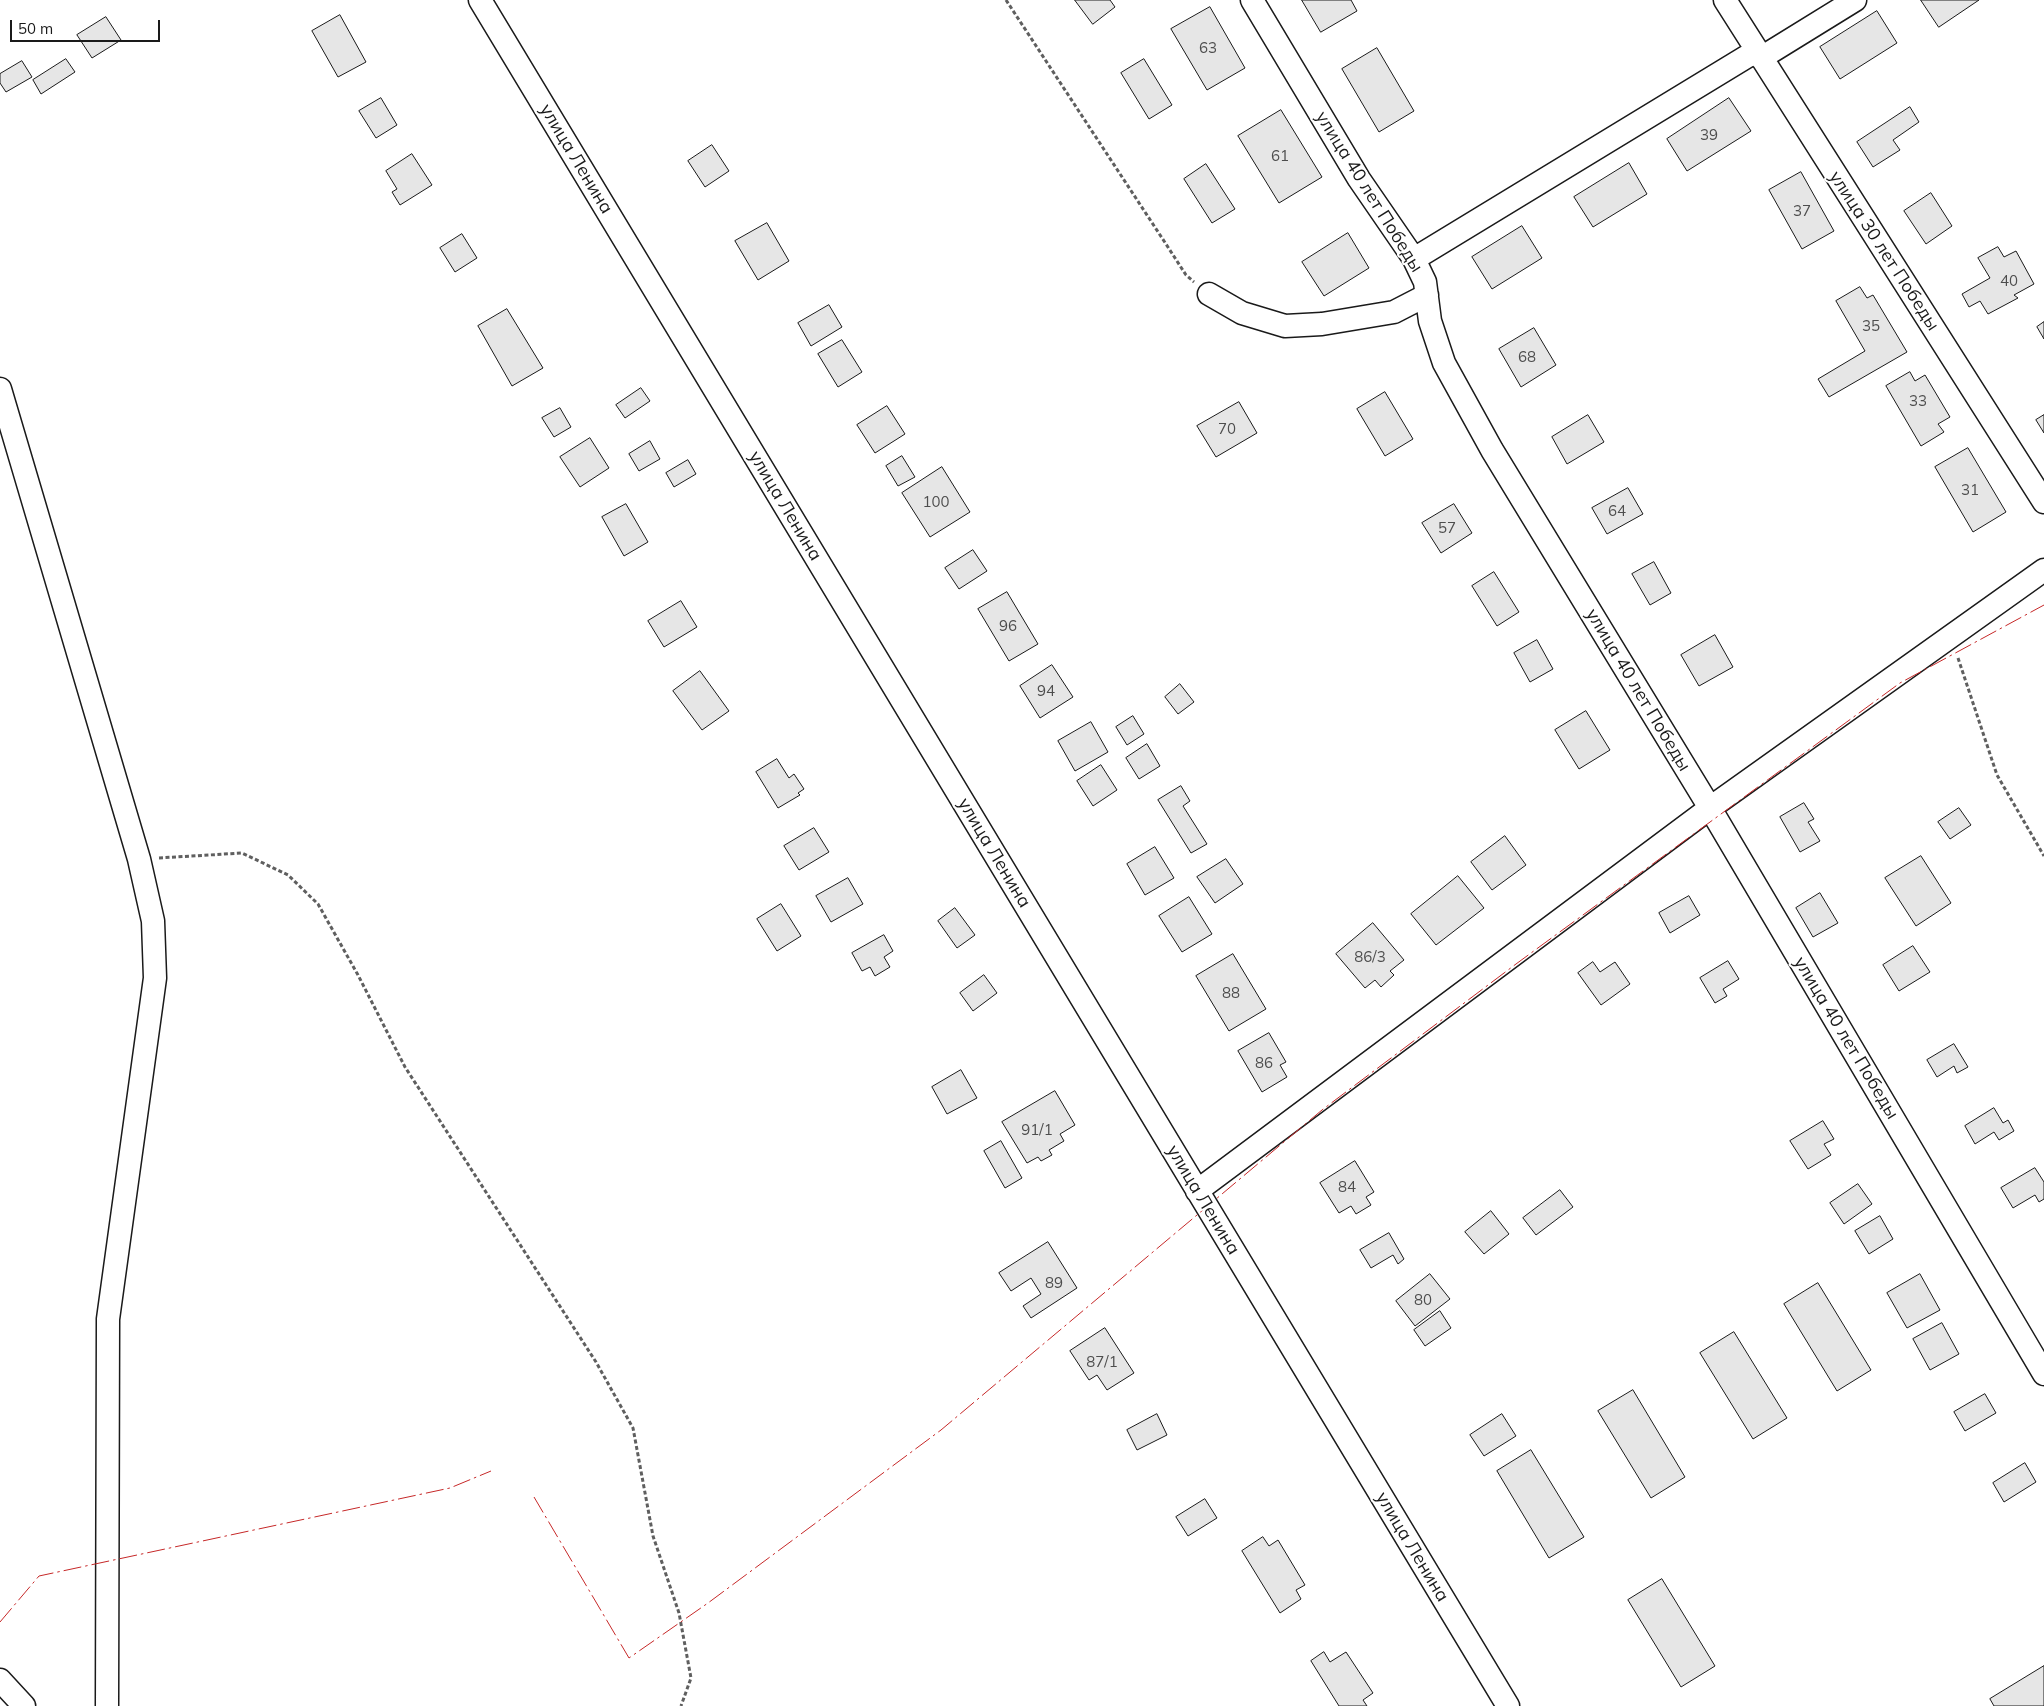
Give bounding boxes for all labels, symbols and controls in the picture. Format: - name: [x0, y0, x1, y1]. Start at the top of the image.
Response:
- scale bar: [12, 10, 162, 42]
- text: 50 m: [18, 19, 53, 38]
- house number: 63: [1199, 39, 1217, 57]
- street label: улица Ленина: [535, 100, 617, 218]
- street label: улица 40 лет Победы: [1311, 107, 1427, 277]
- house number: 39: [1700, 126, 1718, 144]
- house number: 61: [1271, 147, 1289, 165]
- street label: улица 30 лет Победы: [1824, 167, 1944, 335]
- house number: 37: [1793, 202, 1811, 220]
- house number: 40: [2000, 272, 2018, 290]
- house number: 35: [1862, 317, 1880, 335]
- house number: 68: [1518, 348, 1536, 366]
- house number: 33: [1909, 392, 1927, 410]
- house number: 70: [1218, 420, 1236, 438]
- street label: улица Ленина: [744, 447, 826, 565]
- house number: 31: [1961, 481, 1979, 499]
- house number: 100: [923, 493, 949, 511]
- house number: 64: [1608, 502, 1626, 520]
- house number: 57: [1438, 519, 1456, 537]
- street label: улица 40 лет Победы: [1581, 605, 1695, 775]
- house number: 96: [999, 617, 1017, 635]
- house number: 94: [1037, 682, 1055, 700]
- street label: улица Ленина: [953, 794, 1035, 912]
- house number: 86/3: [1354, 948, 1386, 966]
- street label: улица 40 лет Победы: [1789, 953, 1903, 1123]
- house number: 88: [1222, 984, 1240, 1002]
- house number: 86: [1255, 1054, 1273, 1072]
- house number: 91/1: [1021, 1121, 1053, 1139]
- street label: улица Ленина: [1162, 1141, 1244, 1259]
- house number: 84: [1338, 1178, 1356, 1196]
- house number: 89: [1045, 1274, 1063, 1292]
- house number: 80: [1414, 1291, 1432, 1309]
- house number: 87/1: [1086, 1353, 1118, 1371]
- street label: улица Ленина: [1371, 1488, 1453, 1606]

